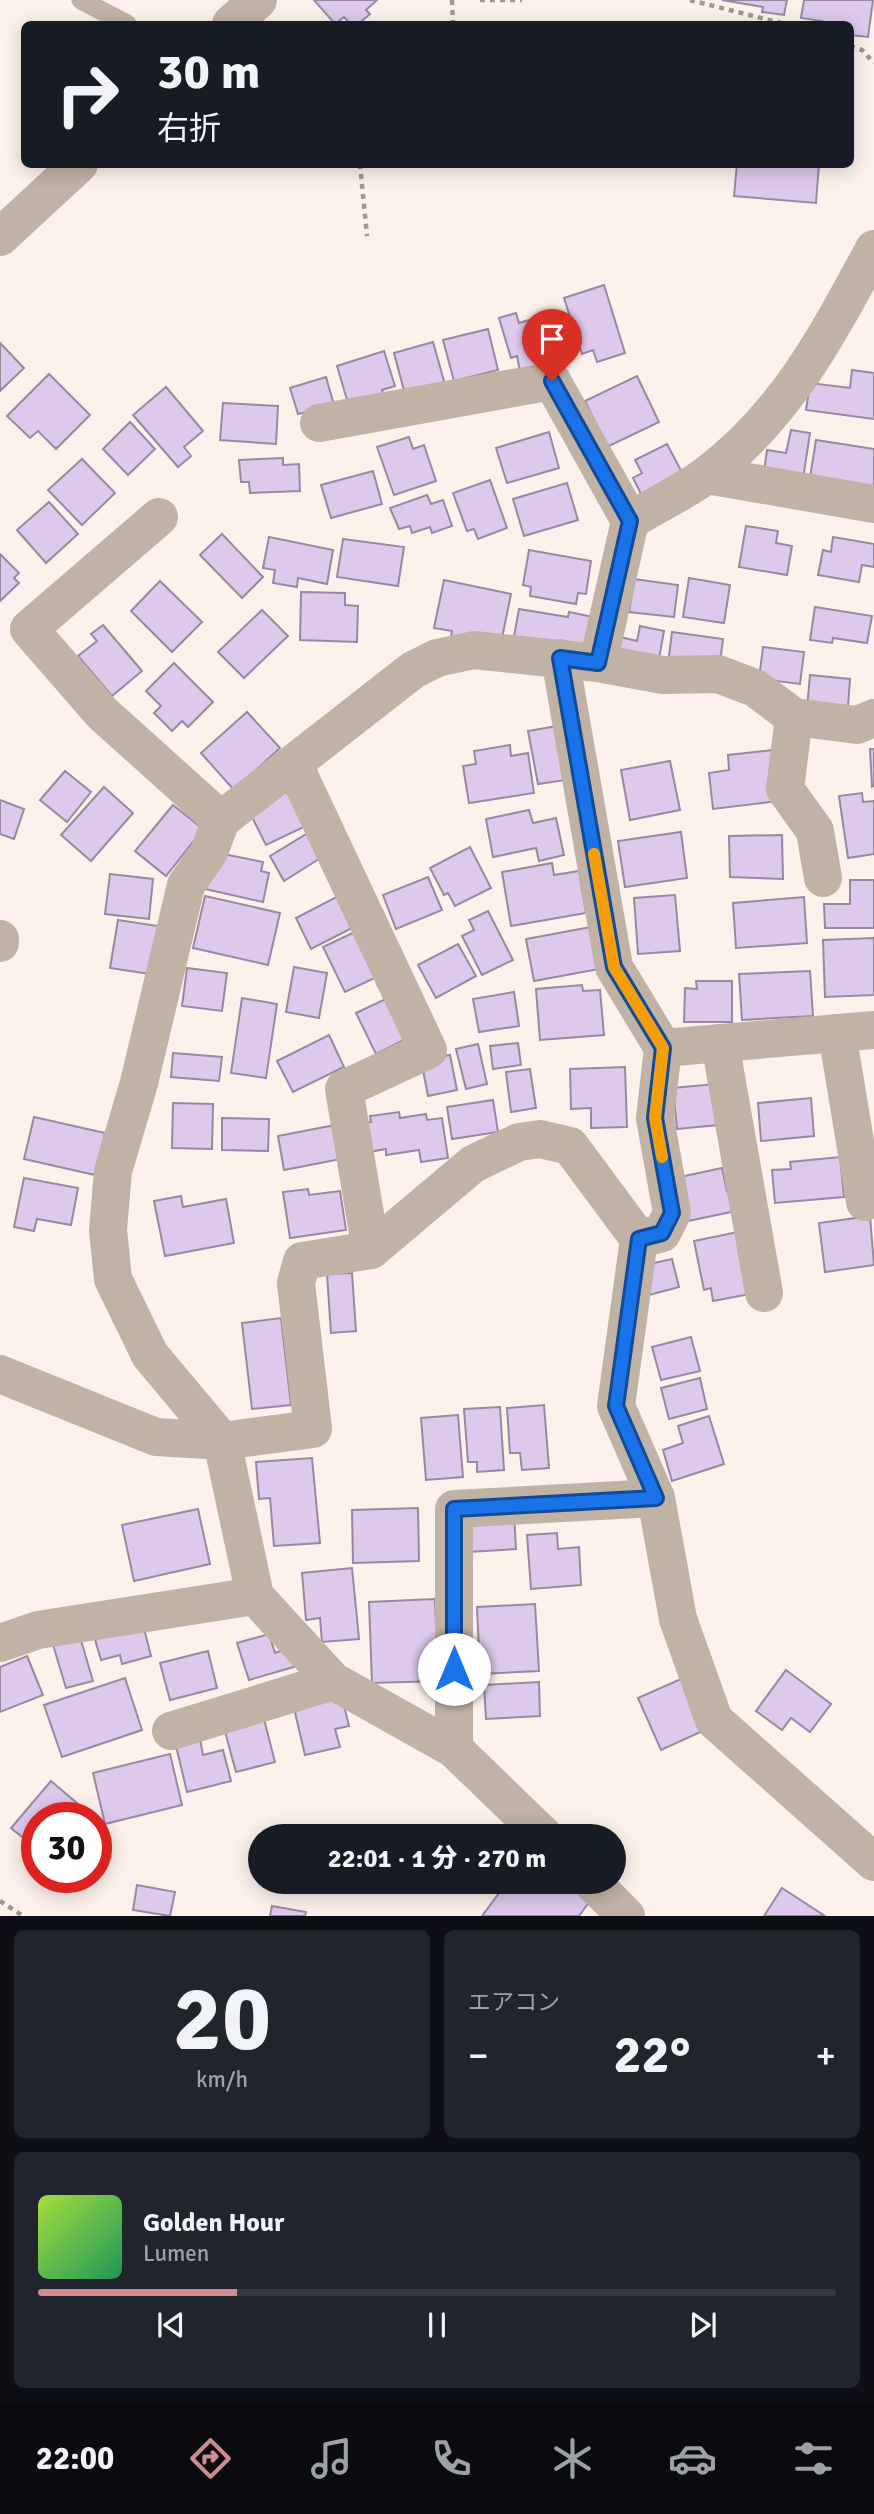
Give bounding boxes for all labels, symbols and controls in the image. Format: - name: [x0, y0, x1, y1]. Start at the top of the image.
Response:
- text: 30 m: [157, 42, 260, 102]
- icon: right: [42, 49, 133, 140]
- text: 右折: [157, 109, 221, 148]
- pin: [522, 309, 582, 381]
- icon: arrive: [533, 320, 571, 358]
- position arrow: [417, 1632, 491, 1706]
- speed limit sign: 30: [21, 1802, 112, 1893]
- text: 22:01 · 1 分 · 270 m: [328, 1843, 546, 1875]
- text: 20: [173, 1963, 271, 2076]
- text: エアコン: [468, 1988, 560, 2017]
- text: 22°: [614, 2023, 690, 2087]
- text: −: [468, 2032, 489, 2079]
- text: +: [815, 2032, 836, 2079]
- text: km/h: [196, 2065, 248, 2094]
- text: Golden Hour: [143, 2207, 284, 2239]
- text: Lumen: [143, 2239, 209, 2268]
- icon: previous: [152, 2306, 190, 2344]
- icon: pause: [418, 2306, 456, 2344]
- icon: next: [684, 2306, 722, 2344]
- icon: directions: [186, 2434, 235, 2483]
- icon: music: [307, 2434, 356, 2483]
- icon: phone: [427, 2434, 476, 2483]
- icon: climate: [548, 2434, 597, 2483]
- icon: car: [668, 2434, 717, 2483]
- icon: filters: [789, 2434, 838, 2483]
- text: 22:00: [36, 2439, 114, 2478]

